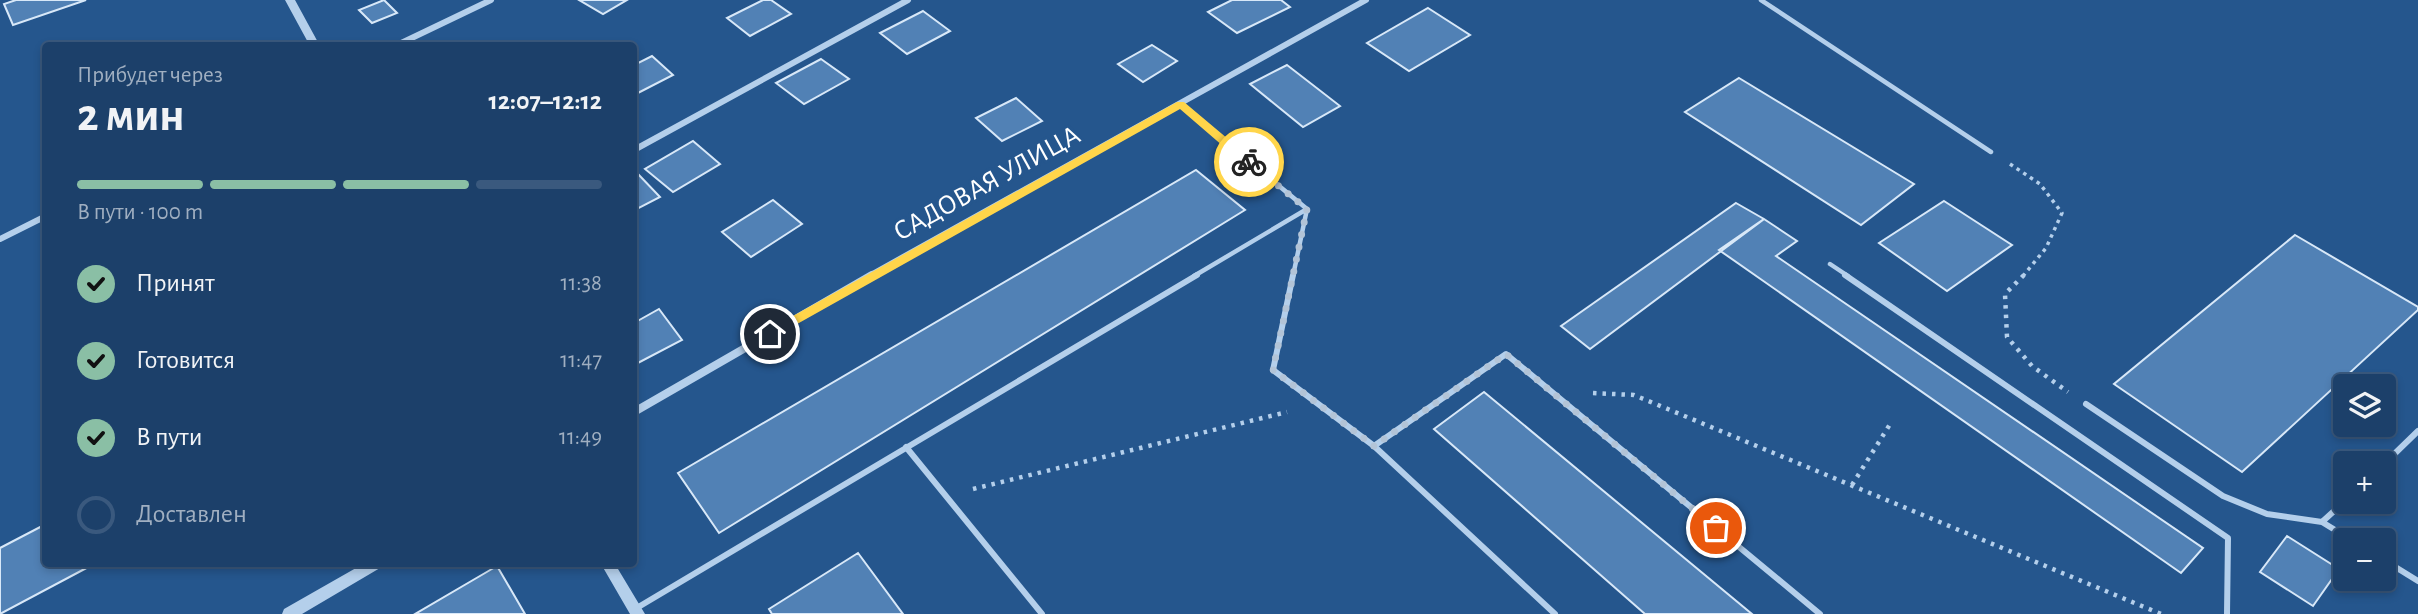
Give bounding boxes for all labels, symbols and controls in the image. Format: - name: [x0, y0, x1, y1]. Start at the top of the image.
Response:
- text: Прибудет через: [77, 64, 223, 87]
- text: 12:07–12:12: [489, 88, 602, 114]
- text: 2 мин: [77, 93, 185, 139]
- street label: САДОВАЯ УЛИЦА: [889, 121, 1085, 247]
- courier: [1214, 127, 1284, 197]
- icon: bike: [1230, 143, 1268, 181]
- text: В пути · 100 m: [77, 201, 203, 224]
- icon: check: [77, 265, 115, 303]
- text: Принят: [136, 270, 215, 296]
- text: 11:38: [561, 272, 602, 295]
- pin: [740, 304, 800, 364]
- icon: home: [751, 315, 789, 353]
- icon: check: [77, 342, 115, 380]
- text: Готовится: [136, 347, 235, 373]
- text: 11:47: [560, 349, 602, 372]
- map controls: [2333, 374, 2396, 591]
- button: layers: [2333, 374, 2396, 437]
- icon: check: [77, 419, 115, 457]
- text: В пути: [136, 424, 202, 450]
- text: 11:49: [559, 426, 602, 449]
- button: +: [2333, 451, 2396, 514]
- pin: [1686, 498, 1746, 558]
- text: Доставлен: [136, 501, 247, 527]
- icon: bag: [1697, 509, 1735, 547]
- button: −: [2333, 528, 2396, 591]

